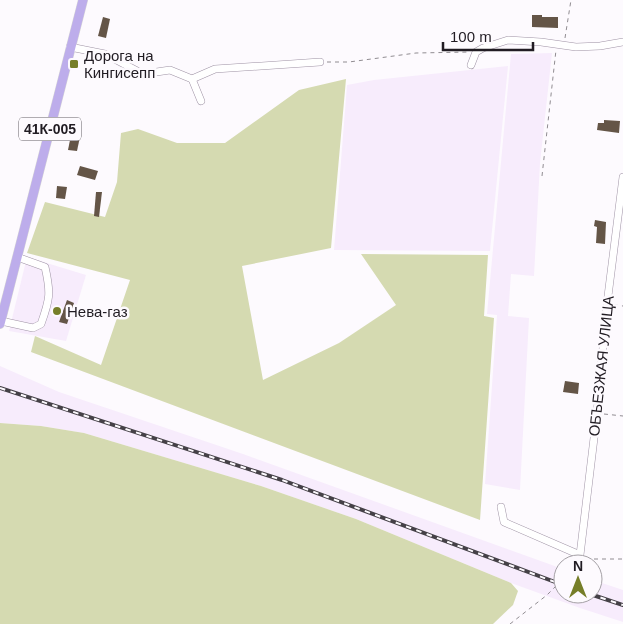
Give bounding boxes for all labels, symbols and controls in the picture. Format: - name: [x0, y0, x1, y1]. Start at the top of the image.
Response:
- scale bar: [443, 20, 533, 52]
- text: 100 m: [450, 28, 492, 45]
- place label: Дорога на Кингисепп: [84, 47, 155, 81]
- marker: Дорога на Кингисепп: [68, 58, 80, 70]
- road number: 41К-005: [19, 118, 81, 140]
- street label: ОБЪЕЗЖАЯ УЛИЦА: [585, 295, 617, 437]
- place label: Нева-газ: [67, 303, 128, 320]
- marker: Нева-газ: [51, 305, 63, 317]
- north arrow: [553, 554, 603, 604]
- text: N: [573, 558, 583, 574]

